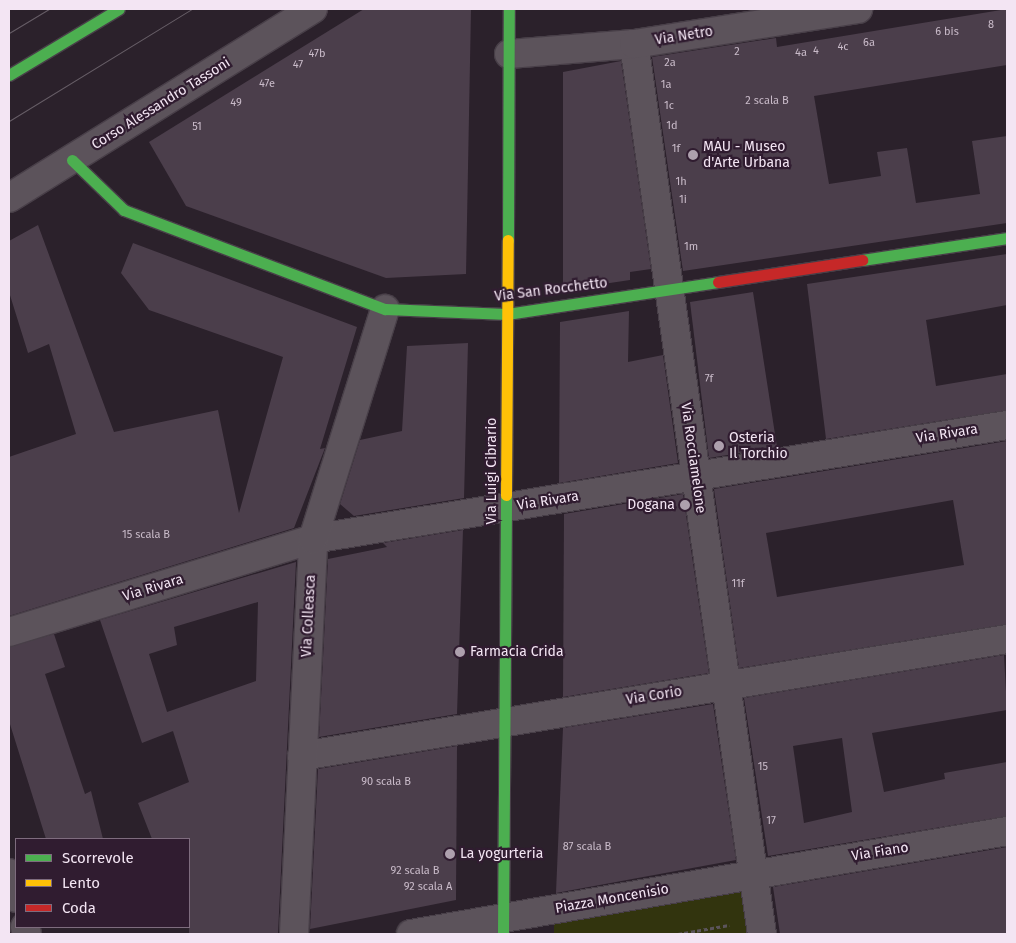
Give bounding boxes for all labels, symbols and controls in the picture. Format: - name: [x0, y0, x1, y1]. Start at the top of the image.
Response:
- house number: 8: [988, 18, 994, 32]
- street label: Via Netro: [654, 23, 714, 49]
- house number: 6 bis: [935, 25, 959, 39]
- house number: 6a: [863, 36, 875, 50]
- house number: 4c: [837, 40, 849, 54]
- house number: 4: [813, 44, 819, 58]
- house number: 2: [734, 45, 740, 59]
- house number: 4a: [795, 46, 807, 60]
- house number: 47b: [308, 47, 326, 61]
- street label: Corso Alessandro Tassoni: [89, 54, 233, 154]
- house number: 2a: [664, 56, 676, 70]
- house number: 47: [293, 58, 303, 72]
- house number: 47e: [259, 77, 275, 91]
- house number: 1a: [661, 78, 671, 92]
- house number: 2 scala B: [745, 94, 789, 108]
- house number: 49: [230, 96, 242, 110]
- house number: 1c: [664, 99, 674, 113]
- house number: 1d: [666, 119, 678, 133]
- house number: 51: [192, 120, 202, 134]
- place label: MAU - Museo d'Arte Urbana: [703, 139, 790, 172]
- house number: 1f: [672, 142, 680, 156]
- marker: MAU - Museo d'Arte Urbana: [687, 149, 699, 161]
- house number: 1h: [675, 175, 687, 189]
- house number: 1i: [679, 193, 687, 207]
- house number: 1m: [684, 240, 698, 254]
- street label: Via San Rocchetto: [494, 275, 608, 305]
- house number: 7f: [705, 372, 713, 386]
- street label: Via Rocciamelone: [677, 401, 709, 515]
- street label: Via Luigi Cibrario: [484, 417, 500, 525]
- street label: Via Rivara: [915, 421, 979, 447]
- place label: Osteria Il Torchio: [729, 430, 788, 462]
- marker: Osteria Il Torchio: [713, 440, 725, 452]
- street label: Via Rivara: [516, 488, 580, 514]
- place label: Dogana: [627, 497, 675, 513]
- marker: Dogana: [679, 499, 691, 511]
- house number: 15 scala B: [122, 528, 170, 542]
- street label: Via Rivara: [121, 571, 185, 605]
- street label: Via Colleasca: [298, 574, 320, 658]
- house number: 11f: [731, 577, 745, 591]
- place label: Farmacia Crida: [470, 644, 564, 660]
- marker: Farmacia Crida: [454, 646, 466, 658]
- street label: Via Corio: [625, 683, 683, 709]
- house number: 15: [758, 760, 768, 774]
- house number: 90 scala B: [361, 775, 411, 789]
- house number: 17: [766, 814, 776, 828]
- legend: [15, 838, 190, 928]
- street label: Via Fiano: [850, 839, 910, 865]
- house number: 87 scala B: [563, 840, 611, 854]
- place label: La yogurteria: [460, 846, 543, 862]
- marker: La yogurteria: [444, 848, 456, 860]
- text: Scorrevole: [62, 849, 134, 867]
- house number: 92 scala B: [391, 864, 439, 878]
- text: Lento: [62, 874, 100, 892]
- house number: 92 scala A: [404, 880, 452, 894]
- street label: Piazza Moncenisio: [554, 881, 670, 917]
- text: Coda: [62, 899, 96, 917]

